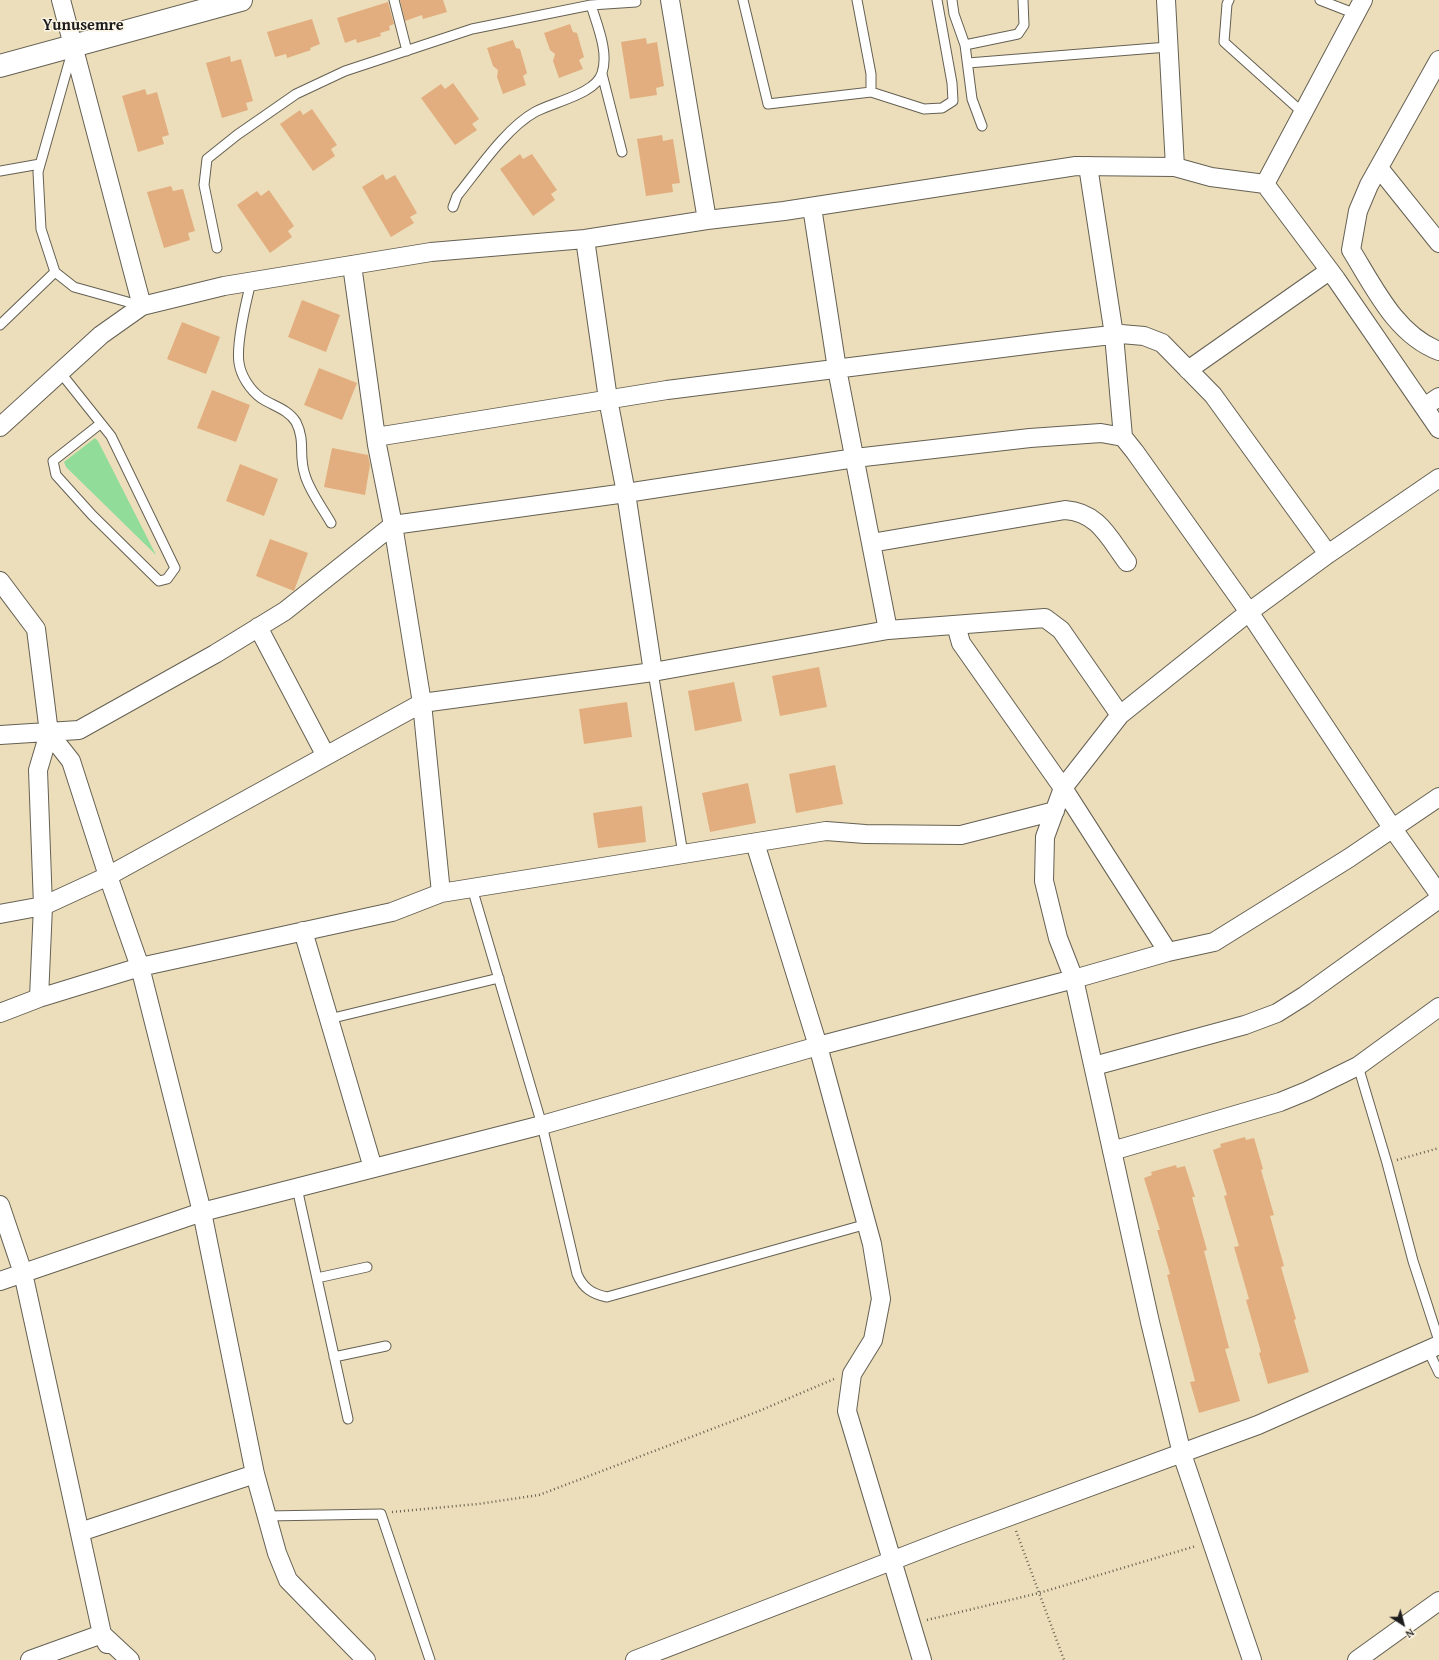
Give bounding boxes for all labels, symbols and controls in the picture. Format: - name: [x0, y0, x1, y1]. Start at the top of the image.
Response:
- district label: Yunusemre: [42, 16, 124, 36]
- north arrow: [1383, 1604, 1423, 1644]
- text: N: [1402, 1625, 1418, 1642]

